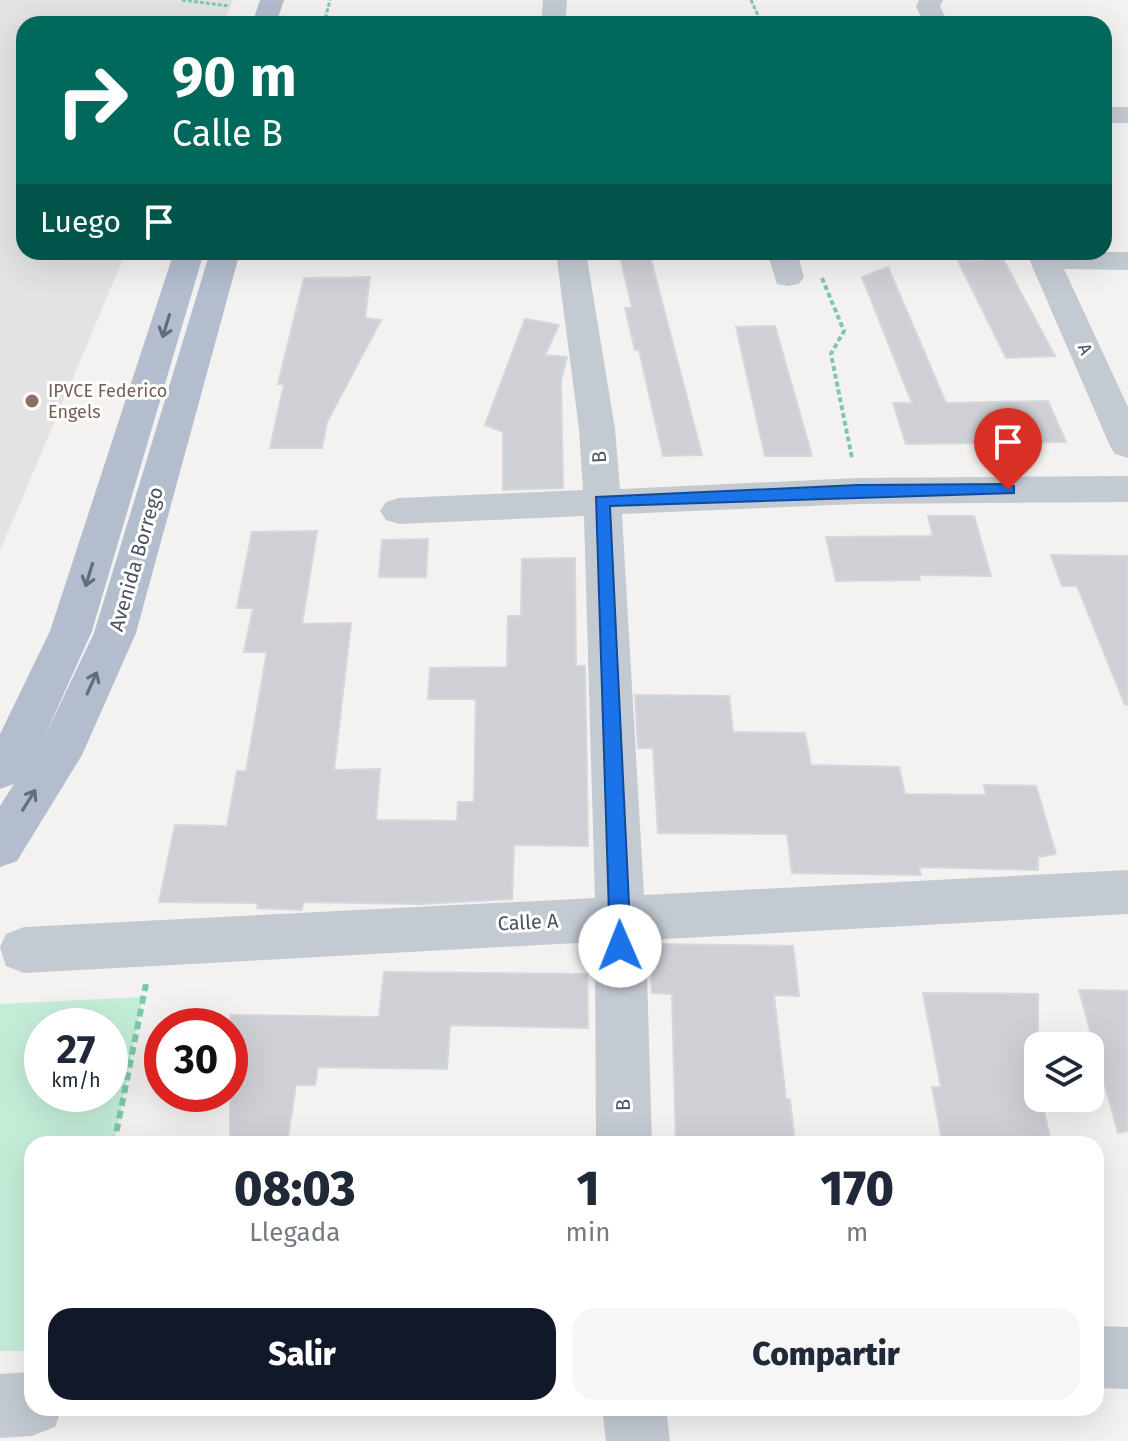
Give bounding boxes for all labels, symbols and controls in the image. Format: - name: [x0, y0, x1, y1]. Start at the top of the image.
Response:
- text: 90 m: [172, 44, 297, 111]
- icon: right: [40, 48, 144, 152]
- text: Calle B: [172, 112, 283, 156]
- icon: arrive: [137, 200, 181, 244]
- text: Luego: [40, 204, 121, 240]
- one-way arrow: [158, 313, 173, 339]
- street label: A: [1073, 340, 1097, 359]
- place label: IPVCE Federico Engels: [48, 380, 167, 423]
- marker: IPVCE Federico Engels: [23, 392, 41, 410]
- pin: [974, 408, 1042, 490]
- icon: arrive: [986, 420, 1030, 464]
- street label: B: [587, 450, 611, 464]
- street label: Avenida Borrego: [104, 484, 168, 634]
- one-way arrow: [80, 562, 95, 587]
- one-way arrow: [86, 672, 101, 696]
- one-way arrow: [22, 789, 38, 812]
- position arrow: [578, 904, 662, 988]
- street label: Calle A: [497, 908, 560, 936]
- speed limit sign: 30: [144, 1008, 248, 1112]
- text: 27: [57, 1026, 96, 1074]
- map controls: [1024, 1032, 1104, 1112]
- button: layers: [1024, 1032, 1104, 1112]
- text: km/h: [51, 1068, 101, 1092]
- street label: B: [611, 1099, 635, 1111]
- text: 08:03: [234, 1160, 356, 1218]
- text: 1: [577, 1160, 599, 1218]
- text: 170: [820, 1160, 894, 1218]
- text: Llegada: [249, 1217, 340, 1248]
- text: min: [566, 1217, 610, 1248]
- text: m: [846, 1217, 868, 1248]
- button: Salir: [48, 1308, 556, 1400]
- button: Compartir: [572, 1308, 1080, 1400]

